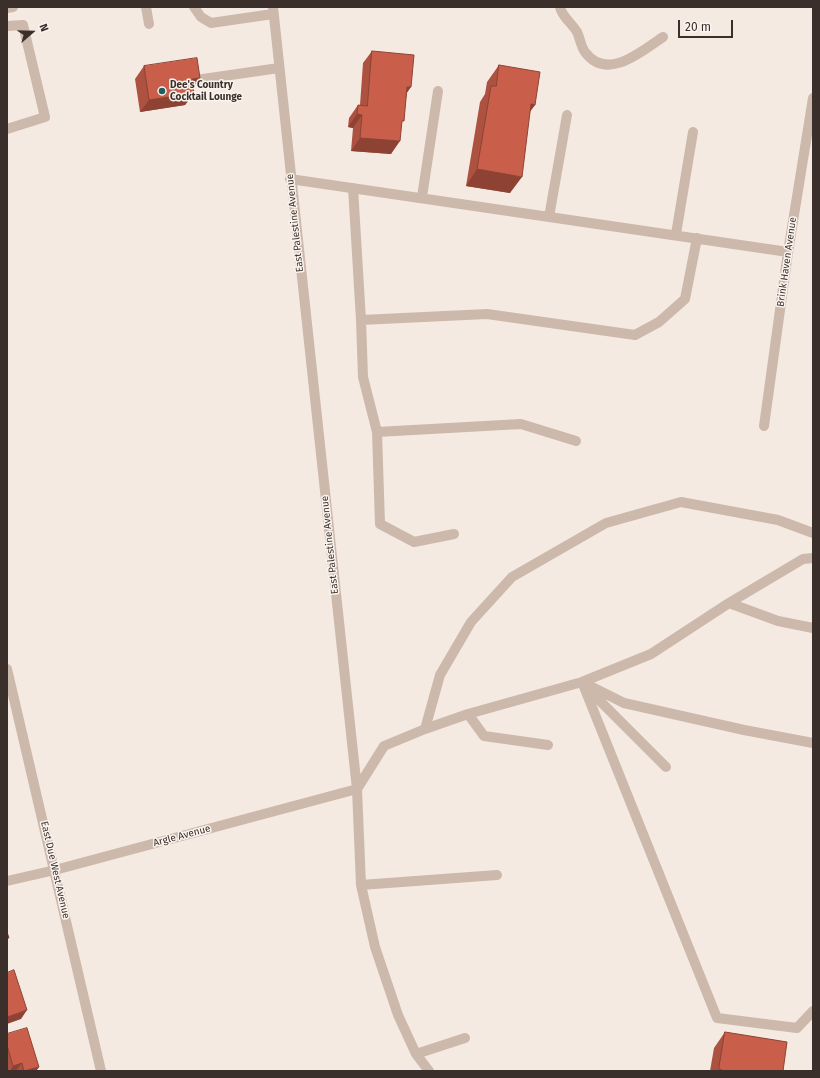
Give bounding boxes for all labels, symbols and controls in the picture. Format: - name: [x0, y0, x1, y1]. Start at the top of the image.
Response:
- north arrow: [12, 12, 52, 52]
- scale bar: [680, 12, 735, 38]
- text: 20 m: [685, 20, 711, 34]
- text: N: [36, 22, 51, 33]
- place label: Dee's Country Cocktail Lounge: [170, 79, 242, 102]
- marker: Dee's Country Cocktail Lounge: [157, 86, 167, 96]
- street label: East Palestine Avenue: [284, 173, 306, 273]
- street label: Brink Haven Avenue: [775, 216, 799, 308]
- street label: East Palestine Avenue: [319, 495, 341, 595]
- street label: East Due West Avenue: [38, 820, 72, 920]
- street label: Argle Avenue: [152, 823, 212, 849]

